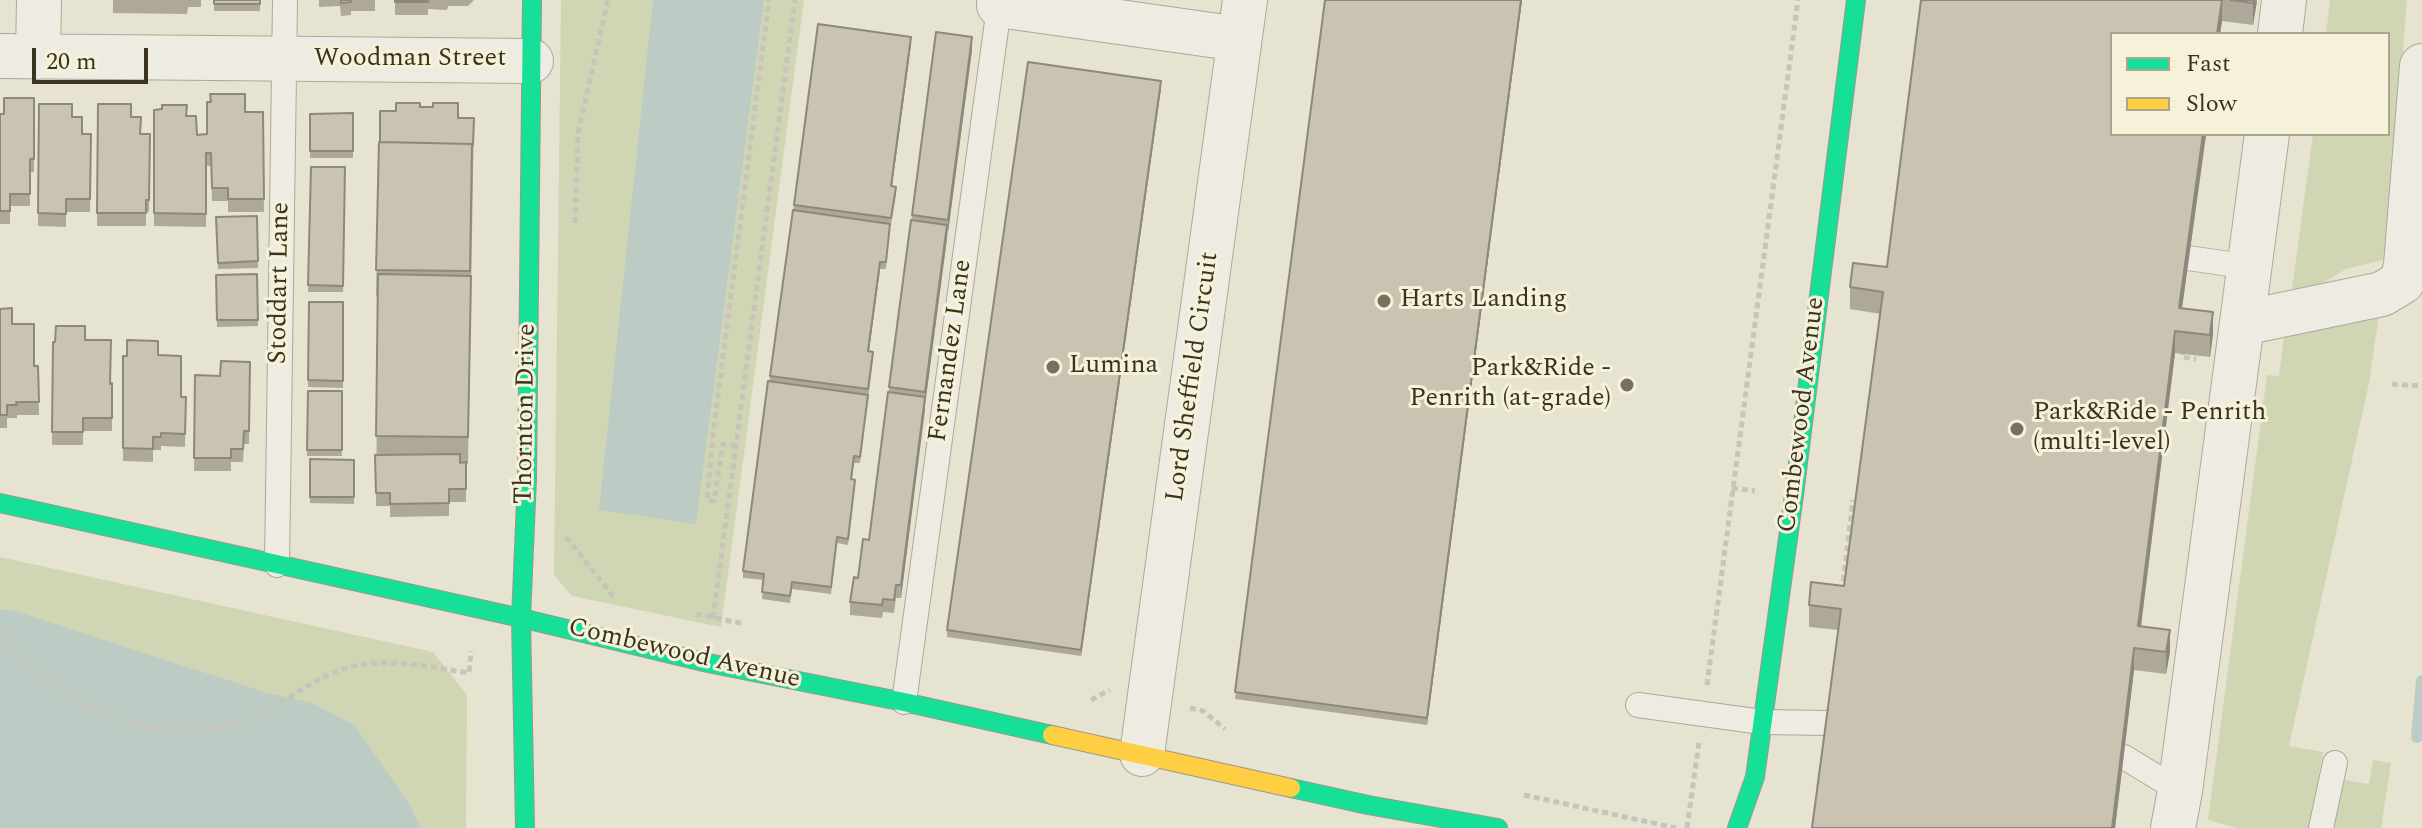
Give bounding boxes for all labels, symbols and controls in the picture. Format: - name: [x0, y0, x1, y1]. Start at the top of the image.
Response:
- scale bar: [36, 32, 152, 82]
- legend: [2110, 32, 2390, 136]
- text: 20 m: [46, 44, 97, 80]
- street label: Woodman Street: [314, 44, 506, 76]
- text: Fast: [2186, 46, 2231, 82]
- text: Slow: [2186, 86, 2237, 122]
- street label: Stoddart Lane: [264, 202, 298, 364]
- street label: Lord Sheffield Circuit: [1161, 250, 1227, 504]
- street label: Fernandez Lane: [924, 258, 980, 444]
- place label: Harts Landing: [1400, 285, 1567, 317]
- marker: Harts Landing: [1375, 292, 1393, 310]
- street label: Combewood Avenue: [1773, 295, 1833, 535]
- street label: Thornton Drive: [510, 323, 544, 505]
- place label: Lumina: [1069, 351, 1158, 383]
- place label: Park&Ride - Penrith (at-grade): [1409, 354, 1611, 416]
- marker: Lumina: [1044, 358, 1062, 376]
- marker: Park&Ride - Penrith (at-grade): [1618, 376, 1636, 394]
- place label: Park&Ride - Penrith (multi-level): [2033, 398, 2266, 460]
- marker: Park&Ride - Penrith (multi-level): [2008, 420, 2026, 438]
- street label: Combewood Avenue: [565, 613, 803, 697]

